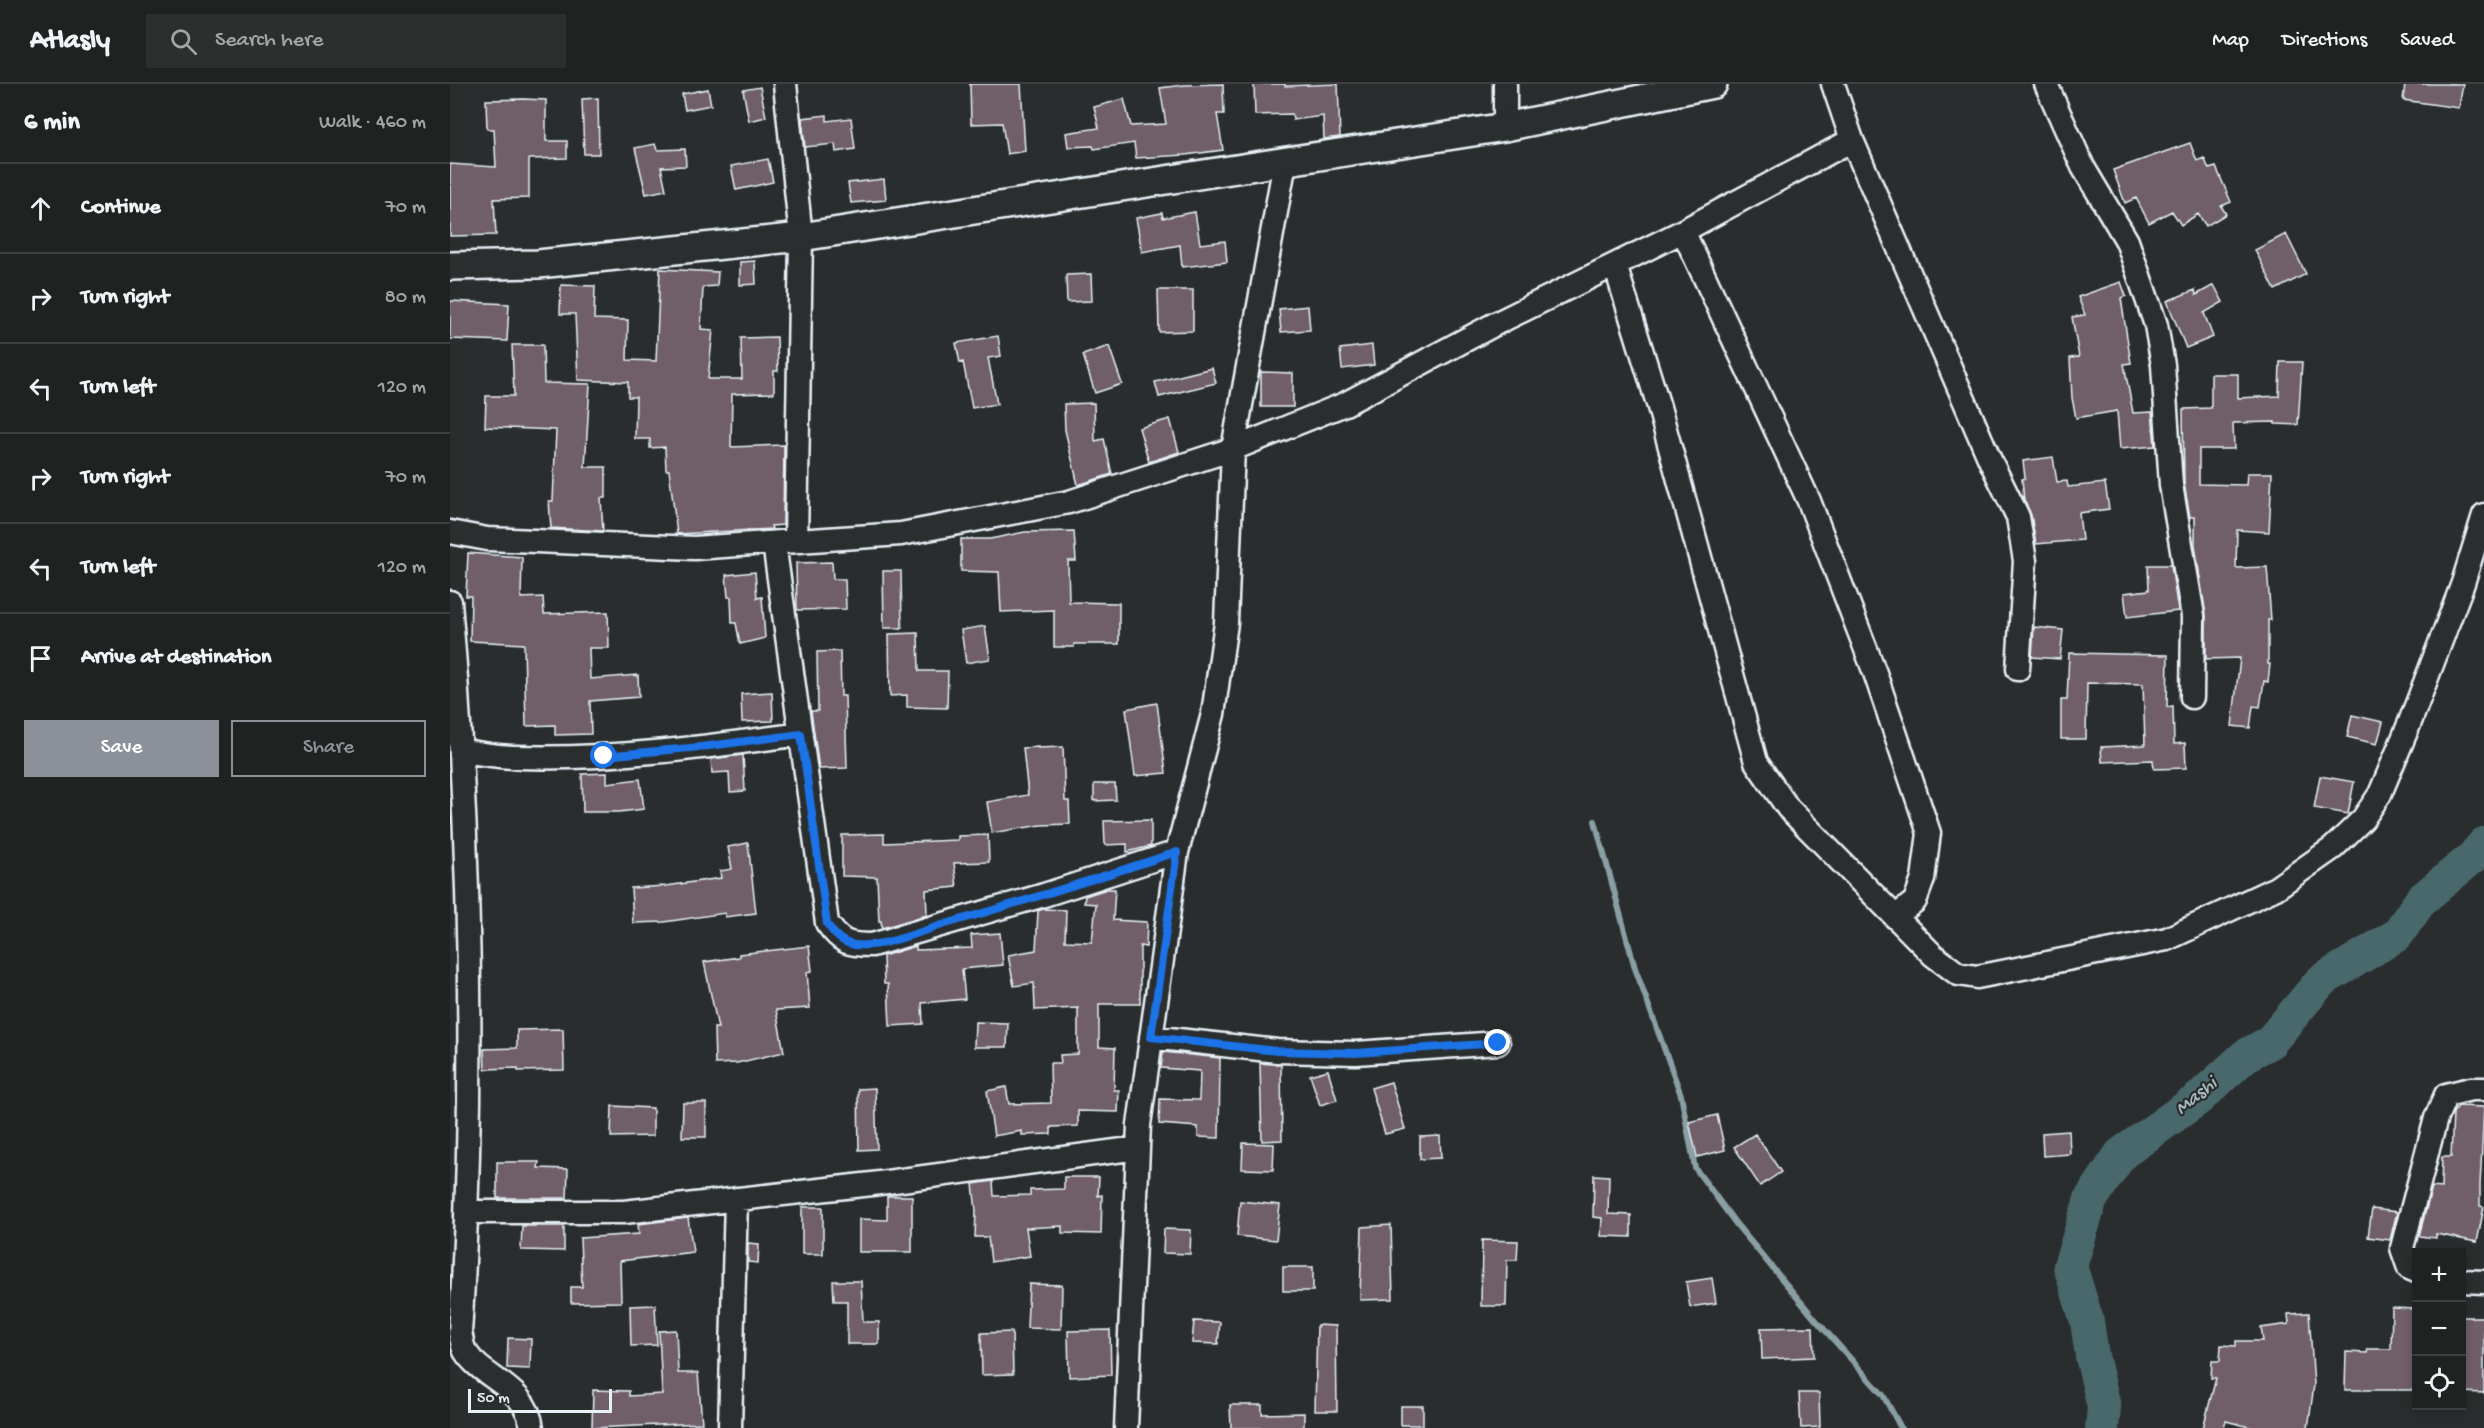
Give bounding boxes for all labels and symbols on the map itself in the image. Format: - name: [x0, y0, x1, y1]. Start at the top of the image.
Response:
- route start: [590, 742, 616, 768]
- route end: [1484, 1029, 1510, 1055]
- water label: Mashi: [2171, 1071, 2225, 1121]
- scale bar: [468, 1386, 612, 1414]

